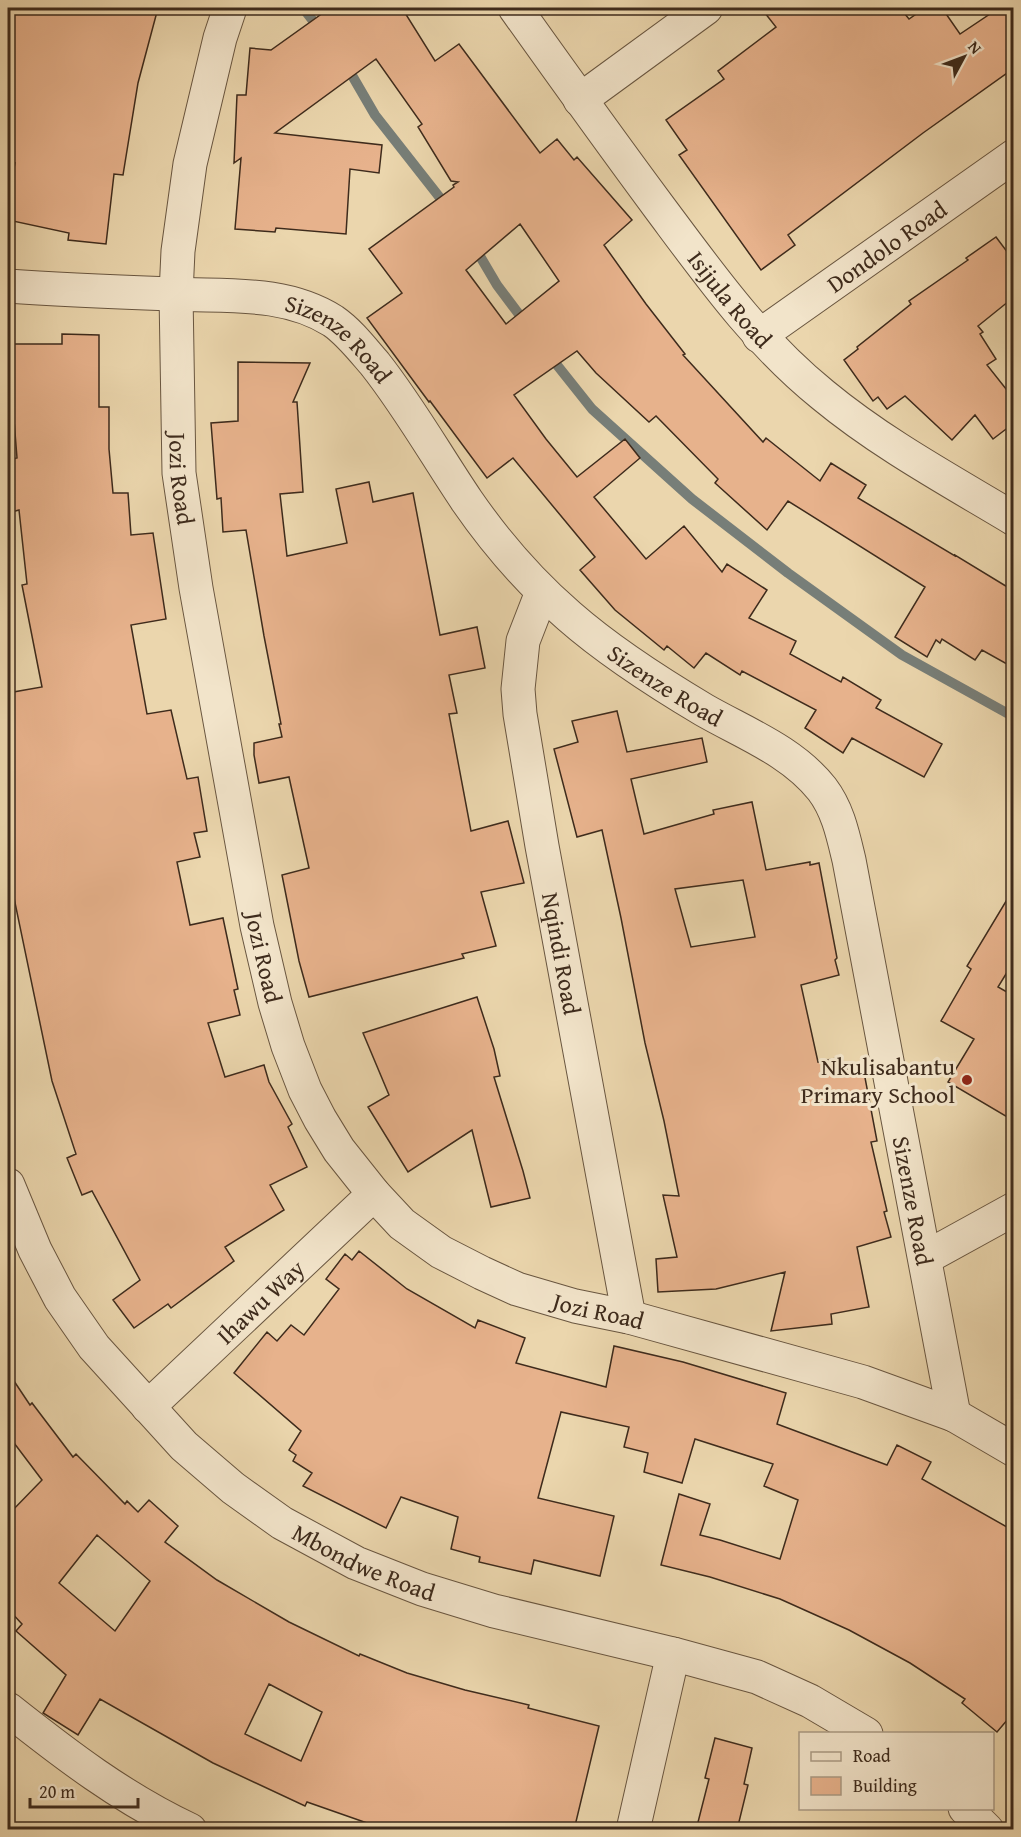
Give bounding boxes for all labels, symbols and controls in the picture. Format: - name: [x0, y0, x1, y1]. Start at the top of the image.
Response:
- north arrow: [934, 27, 994, 87]
- text: N: [963, 35, 988, 59]
- street label: Dondolo Road: [819, 191, 954, 301]
- street label: Isijula Road: [680, 243, 781, 356]
- street label: Sizenze Road: [281, 285, 401, 390]
- street label: Jozi Road: [161, 429, 204, 527]
- street label: Sizenze Road: [600, 635, 730, 735]
- street label: Nqindi Road: [533, 889, 590, 1018]
- street label: Jozi Road: [237, 906, 292, 1007]
- place label: Nkulisabantu Primary School: [801, 1049, 955, 1112]
- marker: Nkulisabantu Primary School: [960, 1073, 974, 1087]
- street label: Sizenze Road: [884, 1133, 943, 1268]
- street label: Ihawu Way: [208, 1251, 312, 1352]
- street label: Jozi Road: [546, 1282, 648, 1338]
- street label: Mbondwe Road: [286, 1514, 440, 1610]
- legend: [799, 1732, 994, 1810]
- text: Road: [853, 1742, 891, 1769]
- scale bar: [30, 1771, 138, 1809]
- text: Building: [853, 1772, 917, 1799]
- text: 20 m: [39, 1778, 75, 1805]

